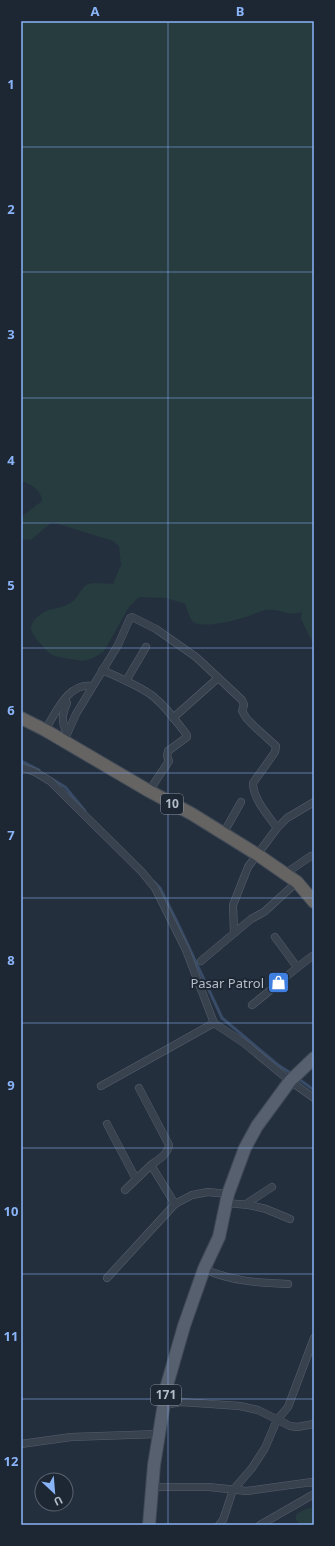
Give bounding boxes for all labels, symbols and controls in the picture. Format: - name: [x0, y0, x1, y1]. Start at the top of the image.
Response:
- text: A: [91, 2, 100, 20]
- text: B: [236, 2, 244, 20]
- text: 1: [7, 75, 15, 93]
- text: 2: [7, 200, 15, 218]
- text: 3: [7, 325, 15, 343]
- text: 4: [7, 451, 15, 469]
- text: 5: [7, 576, 15, 594]
- text: 6: [7, 701, 15, 719]
- road number: 10: [161, 794, 183, 814]
- text: 7: [7, 826, 15, 844]
- text: 8: [7, 951, 15, 969]
- shop icon: Pasar Patrol: [266, 970, 292, 996]
- place label: Pasar Patrol: [190, 974, 264, 992]
- text: 9: [7, 1076, 15, 1094]
- text: 10: [4, 1202, 18, 1220]
- text: 11: [4, 1327, 18, 1345]
- road number: 171: [151, 1385, 181, 1405]
- text: 12: [4, 1452, 18, 1470]
- north arrow: [34, 1472, 74, 1512]
- text: U: [52, 1493, 66, 1510]

